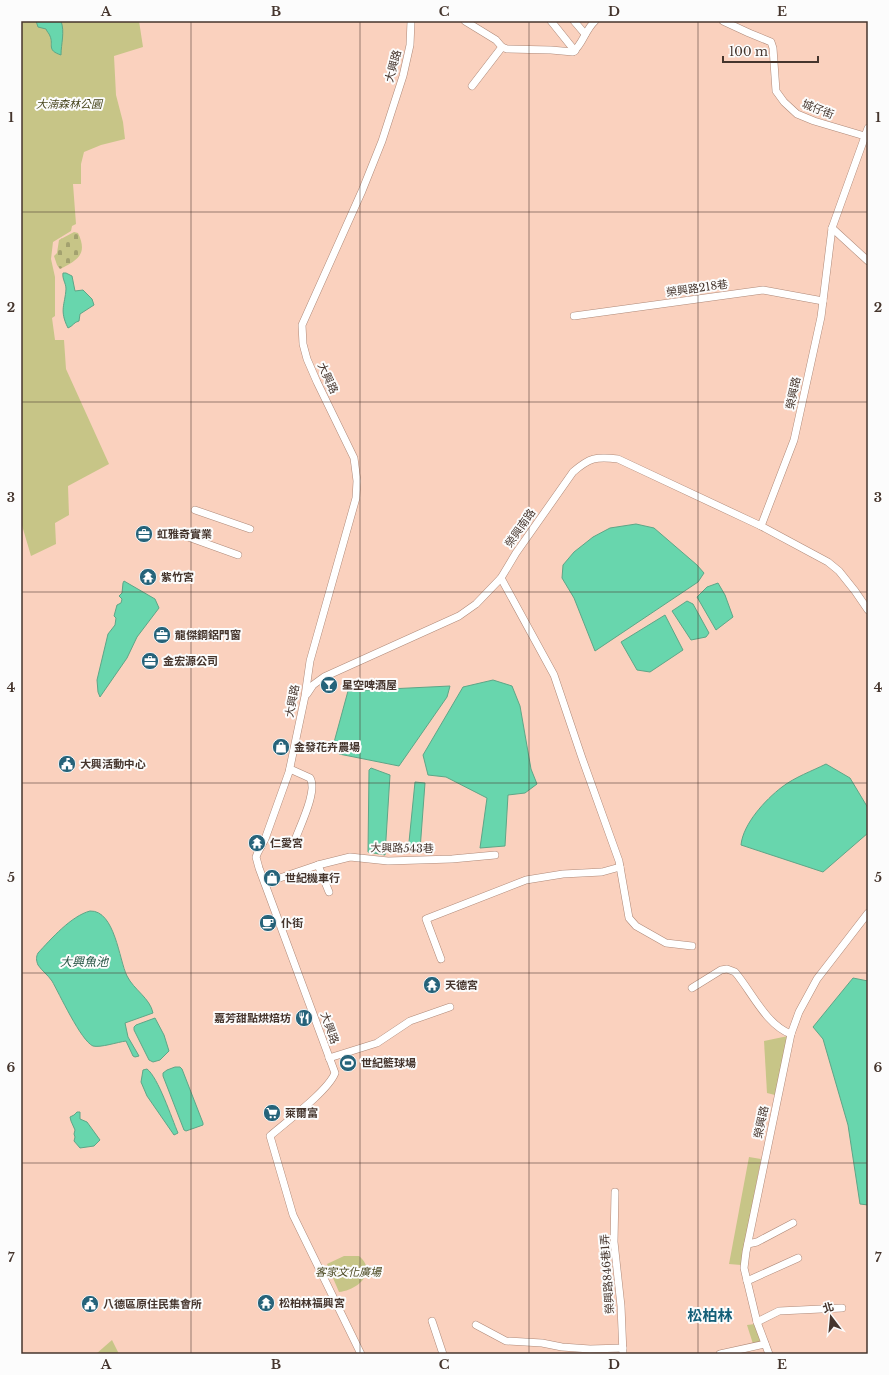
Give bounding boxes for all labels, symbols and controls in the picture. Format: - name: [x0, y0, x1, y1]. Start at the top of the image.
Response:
- text: A: [100, 3, 112, 20]
- text: B: [271, 3, 281, 20]
- text: C: [439, 3, 450, 20]
- text: D: [608, 3, 620, 20]
- text: E: [777, 3, 787, 20]
- scale bar: [723, 38, 818, 64]
- text: 100 m: [729, 44, 768, 59]
- street label: 大興路: [382, 48, 404, 84]
- park label: 大湳森林公園: [36, 97, 104, 111]
- street label: 城仔街: [800, 97, 836, 121]
- text: 1: [8, 109, 14, 126]
- text: 1: [875, 109, 881, 126]
- street label: 榮興路218巷: [665, 277, 729, 299]
- text: 2: [7, 299, 15, 316]
- text: 2: [874, 299, 882, 316]
- street label: 大興路: [315, 360, 341, 396]
- street label: 榮興路: [783, 375, 803, 411]
- text: 3: [7, 489, 15, 506]
- text: 3: [874, 489, 882, 506]
- street label: 榮興南路: [502, 506, 538, 550]
- office icon: 虹雅奇實業: [134, 524, 154, 544]
- place label: 虹雅奇實業: [157, 527, 212, 541]
- temple icon: 紫竹宮: [138, 567, 158, 587]
- place label: 紫竹宮: [161, 570, 194, 584]
- office icon: 龍傑鋼鋁門窗: [152, 625, 172, 645]
- place label: 龍傑鋼鋁門窗: [175, 628, 241, 642]
- office icon: 金宏源公司: [140, 651, 160, 671]
- place label: 金宏源公司: [163, 654, 218, 668]
- bar icon: 星空啤酒屋: [319, 675, 339, 695]
- place label: 星空啤酒屋: [342, 678, 397, 692]
- text: 4: [7, 679, 16, 696]
- text: 4: [874, 679, 883, 696]
- street label: 大興路: [282, 683, 302, 719]
- shop icon: 金發花卉農場: [271, 737, 291, 757]
- place label: 金發花卉農場: [294, 740, 360, 754]
- public building icon: 大興活動中心: [57, 754, 77, 774]
- place label: 大興活動中心: [80, 757, 146, 771]
- temple icon: 仁愛宮: [247, 833, 267, 853]
- place label: 仁愛宮: [270, 836, 303, 850]
- street label: 大興路543巷: [370, 840, 434, 856]
- shop icon: 世紀機車行: [262, 868, 282, 888]
- text: 5: [7, 869, 15, 886]
- text: 5: [874, 869, 882, 886]
- place label: 世紀機車行: [285, 871, 340, 885]
- cafe icon: 仆街: [258, 913, 278, 933]
- place label: 仆街: [281, 916, 303, 930]
- water label: 大興魚池: [60, 954, 110, 969]
- temple icon: 天德宮: [422, 975, 442, 995]
- place label: 天德宮: [445, 978, 478, 992]
- restaurant icon: 嘉芳甜點烘焙坊: [294, 1008, 314, 1028]
- street label: 大興路: [318, 1010, 342, 1046]
- place label: 嘉芳甜點烘焙坊: [214, 1011, 291, 1025]
- sports icon: 世紀籃球場: [338, 1053, 358, 1073]
- place label: 世紀籃球場: [361, 1056, 416, 1070]
- text: 6: [7, 1059, 16, 1076]
- text: 6: [874, 1059, 883, 1076]
- supermarket icon: 萊爾富: [262, 1103, 282, 1123]
- street label: 榮興路: [751, 1104, 771, 1140]
- place label: 萊爾富: [285, 1106, 318, 1120]
- street label: 榮興路846巷1弄: [597, 1234, 617, 1314]
- text: 7: [8, 1249, 15, 1266]
- text: 7: [875, 1249, 882, 1266]
- park label: 客家文化廣場: [315, 1265, 383, 1279]
- temple icon: 松柏林福興宮: [256, 1293, 276, 1313]
- public building icon: 八德區原住民集會所: [80, 1294, 100, 1314]
- place label: 松柏林福興宮: [279, 1296, 345, 1310]
- place label: 八德區原住民集會所: [103, 1297, 202, 1311]
- north arrow: [811, 1297, 851, 1337]
- text: 北: [821, 1299, 835, 1316]
- district label: 松柏林: [687, 1306, 733, 1325]
- text: A: [100, 1356, 112, 1373]
- text: B: [271, 1356, 281, 1373]
- text: C: [439, 1356, 450, 1373]
- text: D: [608, 1356, 620, 1373]
- text: E: [777, 1356, 787, 1373]

